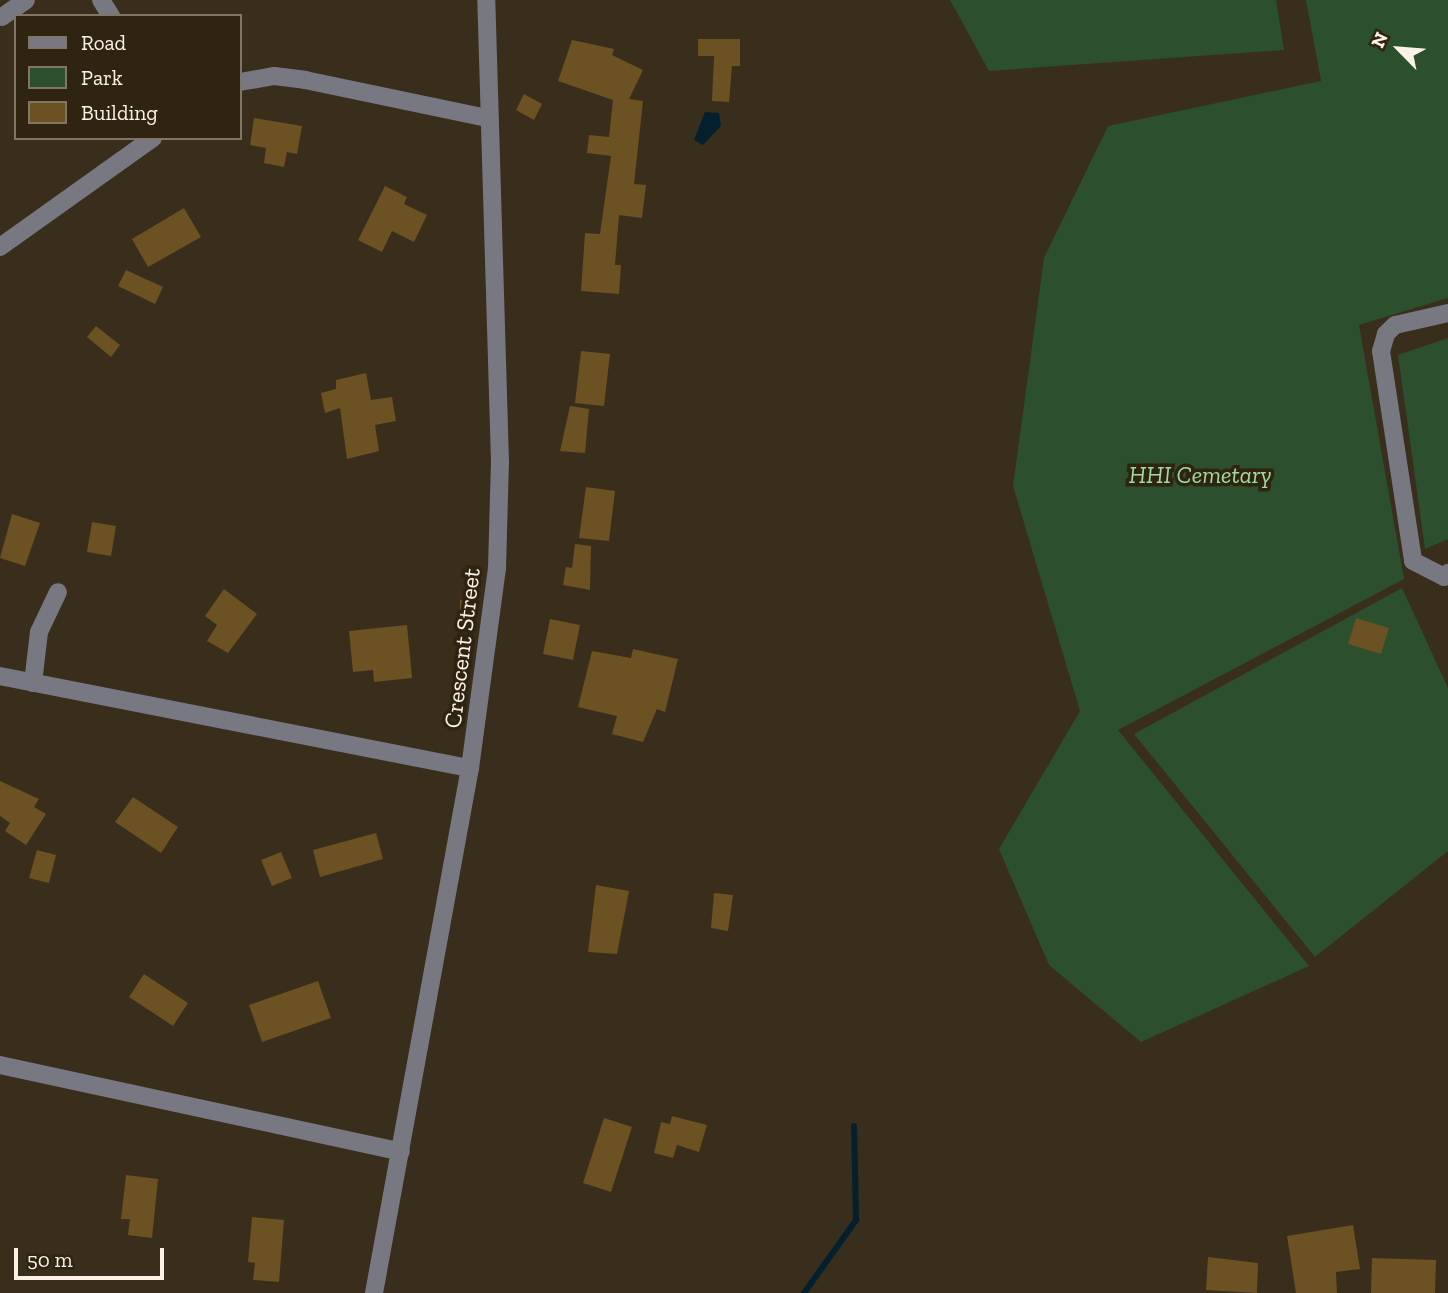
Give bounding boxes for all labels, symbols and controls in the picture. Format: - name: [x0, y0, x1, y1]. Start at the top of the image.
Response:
- legend: [14, 14, 242, 140]
- north arrow: [1364, 14, 1434, 84]
- text: N: [1366, 29, 1393, 51]
- text: Road: [81, 30, 126, 55]
- text: Park: [81, 65, 123, 90]
- text: Building: [81, 100, 158, 125]
- park label: HHI Cemetary: [1129, 461, 1271, 489]
- street label: Crescent Street: [438, 566, 486, 730]
- scale bar: [18, 1234, 168, 1278]
- text: 50 m: [27, 1247, 73, 1272]

